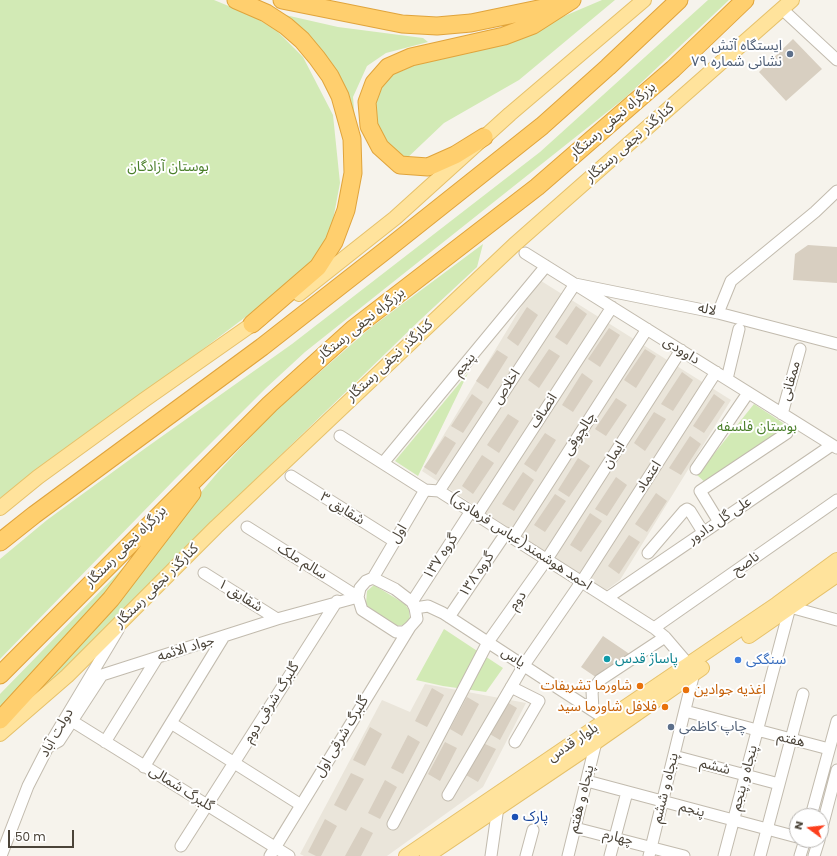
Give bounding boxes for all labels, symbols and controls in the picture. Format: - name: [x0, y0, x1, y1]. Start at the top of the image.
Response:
- place label: ایستگاه آتش نشانی شماره ۷۹: [691, 38, 782, 70]
- marker: ایستگاه آتش نشانی شماره ۷۹: [785, 49, 795, 59]
- street label: بزرگراه نجفی رستگار: [567, 79, 659, 163]
- street label: کنارگذر نجفی رستگار: [582, 100, 678, 186]
- park label: بوستان آزادگان: [127, 159, 209, 175]
- street label: بزرگراه نجفی رستگار: [314, 284, 408, 366]
- street label: لاله: [696, 300, 718, 320]
- street label: کنارگذر نجفی رستگار: [343, 317, 437, 405]
- street label: داوودی: [660, 333, 702, 369]
- street label: پنجم: [450, 350, 480, 380]
- street label: ممقانی: [777, 359, 805, 403]
- street label: اخلاص: [490, 366, 524, 408]
- street label: انصاف: [527, 390, 561, 432]
- street label: چالچوقی: [560, 409, 600, 459]
- park label: بوستان فلسفه: [717, 419, 797, 435]
- street label: ایمان: [599, 438, 629, 472]
- street label: اعتماد: [633, 458, 665, 496]
- street label: شقایق ۳: [317, 489, 367, 529]
- street label: احمد هوشمند(عباس فرهادی): [445, 490, 595, 594]
- street label: علی گل دادور: [685, 494, 755, 548]
- street label: بزرگراه نجفی رستگار: [82, 503, 170, 591]
- street label: اول: [387, 521, 411, 547]
- street label: گروه ۱۳۷: [420, 531, 462, 583]
- street label: کنارگذر نجفی رستگار: [111, 540, 203, 632]
- street label: سالم ملک: [274, 540, 330, 584]
- street label: گروه ۱۳۸: [456, 549, 498, 601]
- street label: ناصح: [729, 549, 763, 579]
- street label: شقایق ۱: [215, 576, 265, 616]
- street label: دوم: [505, 588, 531, 614]
- street label: جواد الائمه: [155, 632, 217, 666]
- street label: یاس: [498, 644, 528, 672]
- place label: پاساژ قدس: [615, 651, 678, 667]
- place label: سنگکی: [746, 652, 786, 668]
- marker: پاساژ قدس: [602, 654, 612, 664]
- marker: سنگکی: [733, 655, 743, 665]
- street label: گلبرگ شرقی دوم: [241, 660, 303, 746]
- place label: شاورما تشریفات: [541, 678, 632, 694]
- marker: شاورما تشریفات: [635, 681, 645, 691]
- place label: اغذیه جوادین: [694, 682, 766, 698]
- marker: اغذیه جوادین: [681, 685, 691, 695]
- street label: گلبرگ شرقی اول: [311, 693, 373, 781]
- place label: فلافل شاورما سید: [557, 699, 657, 715]
- marker: فلافل شاورما سید: [660, 702, 670, 712]
- street label: دولت آباد: [36, 706, 78, 760]
- place label: چاپ كاظمى: [679, 719, 747, 735]
- street label: بلوار قدس: [545, 720, 601, 766]
- marker: چاپ كاظمى: [666, 722, 676, 732]
- street label: هفتم: [775, 728, 807, 752]
- street label: پنجاه و پنجم: [728, 743, 762, 813]
- street label: پنجاه و ششم: [649, 751, 683, 825]
- street label: ششم: [698, 755, 732, 779]
- street label: گلبرگ شمالی: [146, 763, 216, 815]
- street label: پنجاه و هفتم: [565, 763, 599, 835]
- street label: پنجم: [677, 799, 707, 821]
- north arrow: [789, 808, 829, 848]
- place label: پارک: [523, 809, 548, 825]
- marker: پارک: [510, 812, 520, 822]
- text: N: [790, 819, 807, 831]
- scale bar: [10, 822, 76, 848]
- street label: چهارم: [601, 826, 635, 850]
- text: 50 m: [15, 828, 46, 845]

